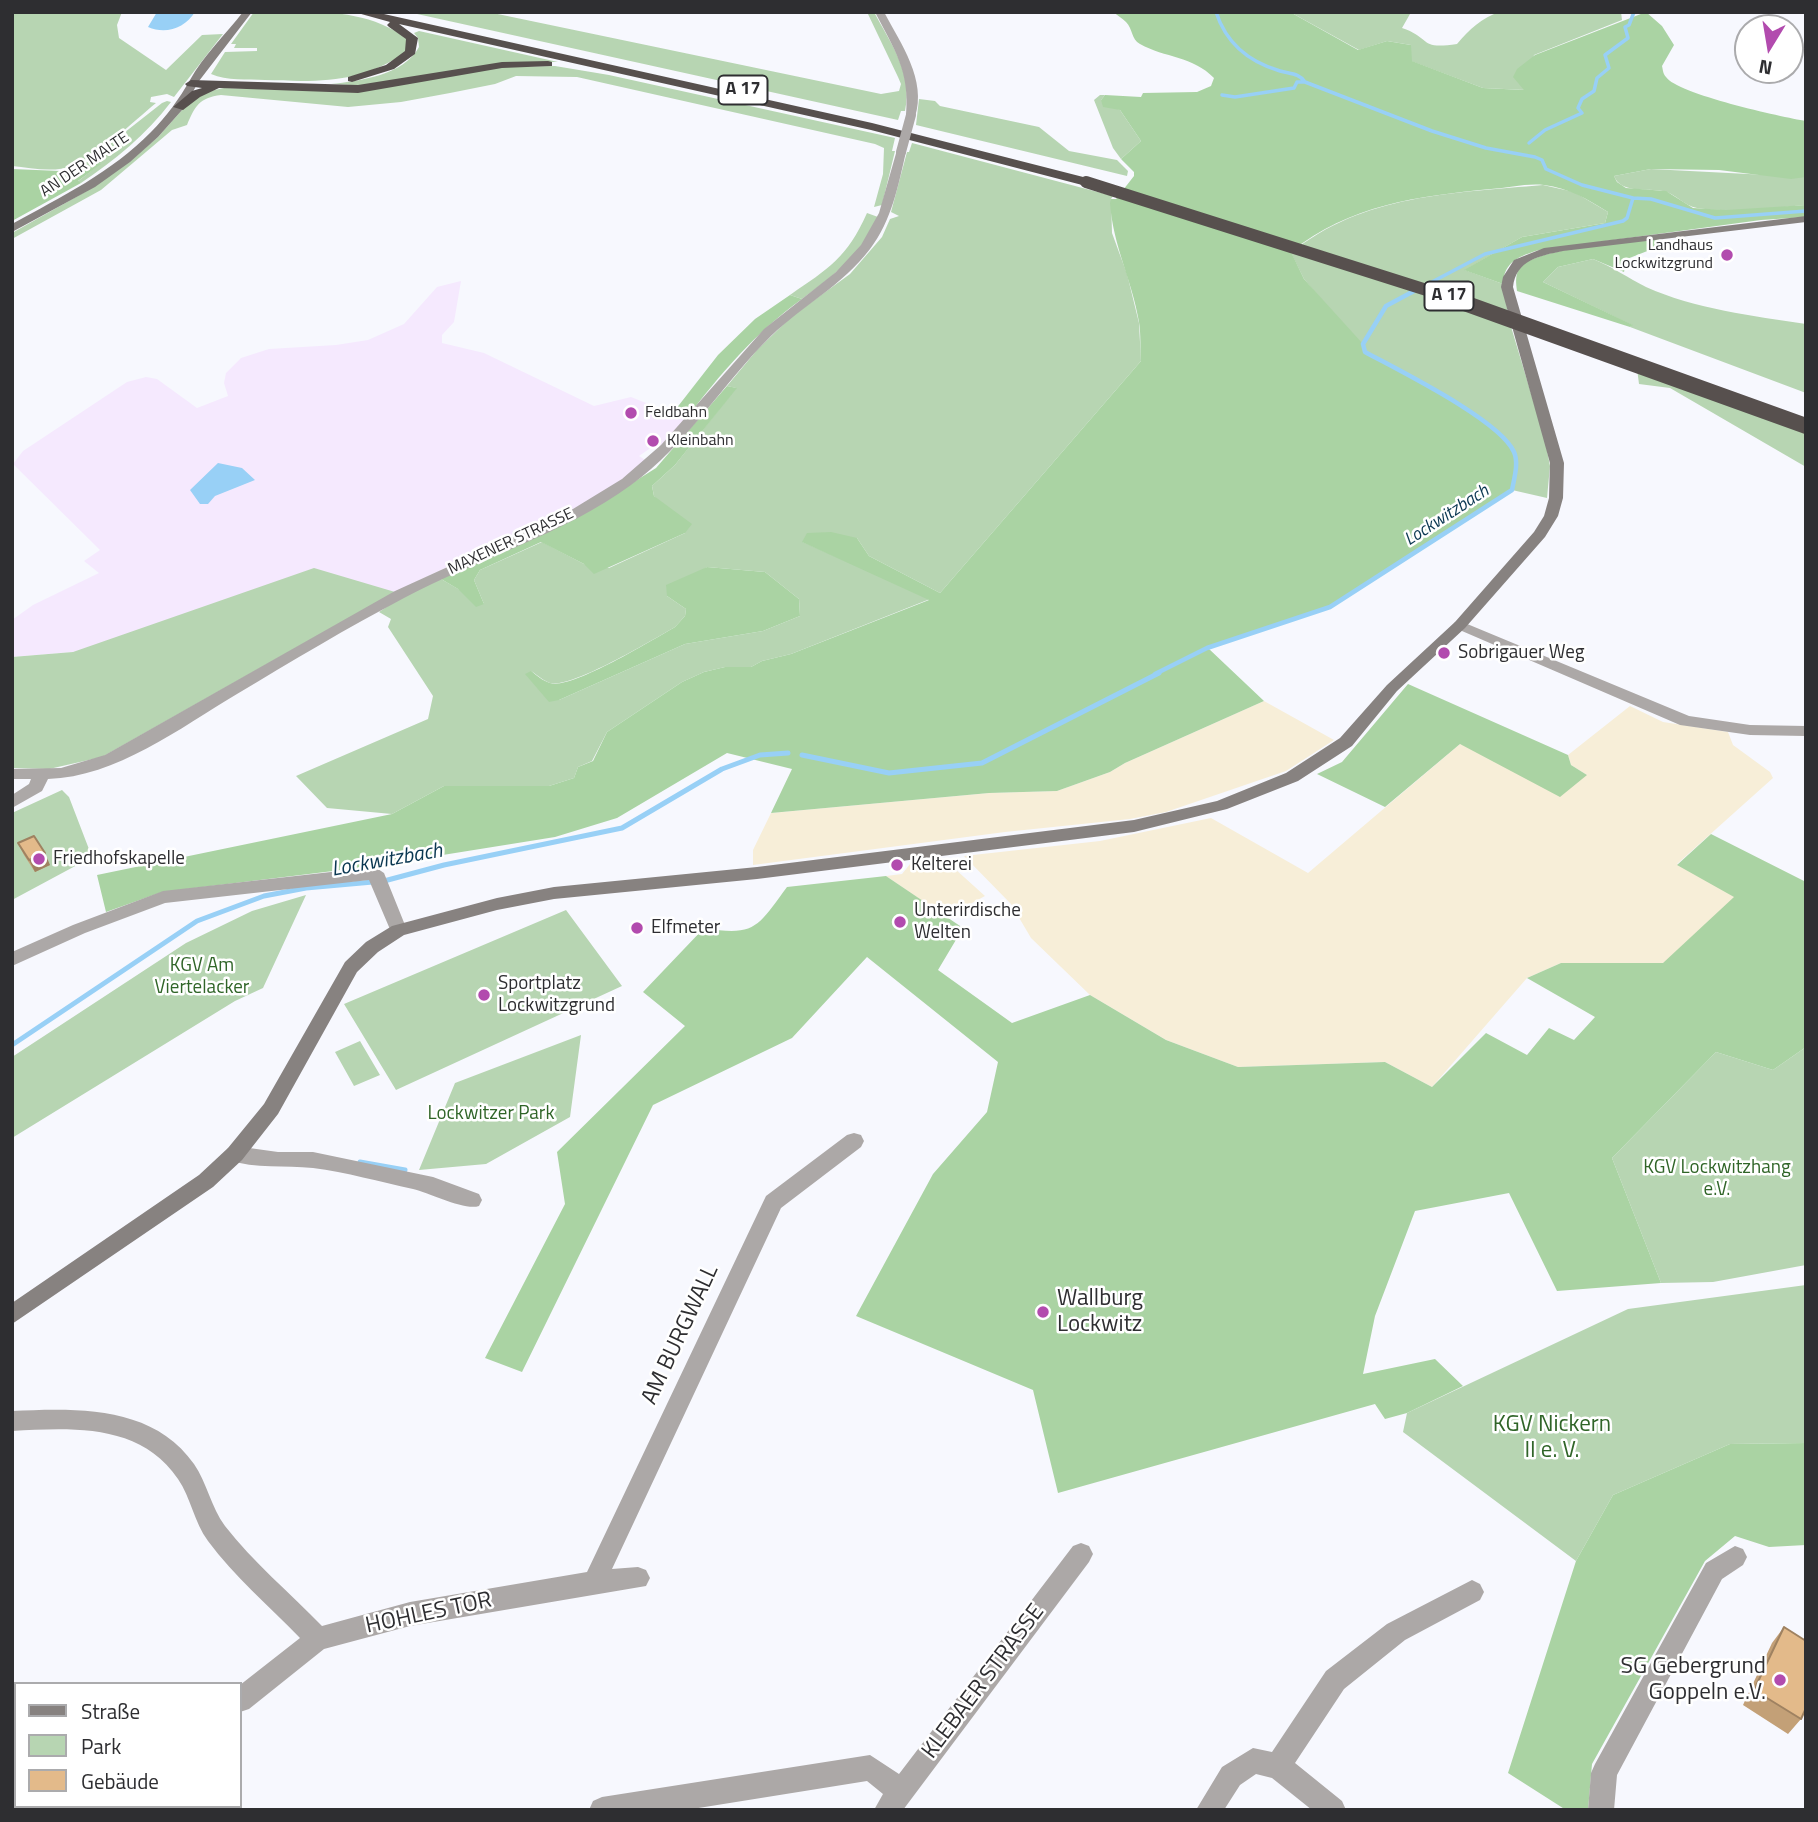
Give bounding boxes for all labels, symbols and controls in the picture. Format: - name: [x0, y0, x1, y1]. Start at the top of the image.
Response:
- north arrow: [1734, 14, 1804, 84]
- text: N: [1756, 53, 1775, 84]
- road number: A 17: [718, 76, 768, 104]
- street label: AN DER MALTE: [37, 128, 133, 202]
- place label: Landhaus Lockwitzgrund: [1614, 236, 1713, 274]
- marker: Landhaus Lockwitzgrund: [1719, 247, 1735, 263]
- road number: A 17: [1424, 282, 1474, 310]
- place label: Feldbahn: [645, 403, 707, 423]
- marker: Feldbahn: [623, 405, 639, 421]
- place label: Kleinbahn: [667, 431, 734, 451]
- marker: Kleinbahn: [645, 433, 661, 449]
- water label: Lockwitzbach: [1401, 481, 1493, 551]
- street label: MAXENER STRASSE: [445, 505, 577, 579]
- place label: Sobrigauer Weg: [1458, 642, 1585, 664]
- marker: Sobrigauer Weg: [1436, 645, 1452, 661]
- water label: Lockwitzbach: [330, 839, 444, 883]
- place label: Friedhofskapelle: [53, 848, 185, 870]
- marker: Friedhofskapelle: [31, 851, 47, 867]
- place label: Kelterei: [911, 854, 972, 876]
- marker: Kelterei: [889, 857, 905, 873]
- place label: Unterirdische Welten: [914, 900, 1021, 944]
- marker: Unterirdische Welten: [892, 914, 908, 930]
- place label: Elfmeter: [651, 917, 720, 939]
- marker: Elfmeter: [629, 920, 645, 936]
- park label: KGV Am Viertelacker: [155, 955, 249, 999]
- place label: Sportplatz Lockwitzgrund: [498, 973, 615, 1017]
- marker: Sportplatz Lockwitzgrund: [476, 987, 492, 1003]
- park label: Lockwitzer Park: [427, 1103, 555, 1125]
- park label: KGV Lockwitzhang e.V.: [1643, 1157, 1791, 1201]
- street label: AM BURGWALL: [637, 1261, 725, 1409]
- place label: Wallburg Lockwitz: [1057, 1285, 1143, 1339]
- marker: Wallburg Lockwitz: [1035, 1304, 1051, 1320]
- park label: KGV Nickern II e. V.: [1493, 1411, 1611, 1465]
- street label: HOHLES TOR: [363, 1587, 495, 1641]
- street label: KLEBAER STRASSE: [917, 1599, 1051, 1765]
- place label: SG Gebergrund Goppeln e.V.: [1621, 1653, 1766, 1707]
- marker: SG Gebergrund Goppeln e.V.: [1772, 1672, 1788, 1688]
- legend: [14, 1682, 242, 1808]
- text: Straße: [81, 1695, 140, 1727]
- text: Park: [81, 1730, 121, 1762]
- text: Gebäude: [81, 1765, 159, 1797]

